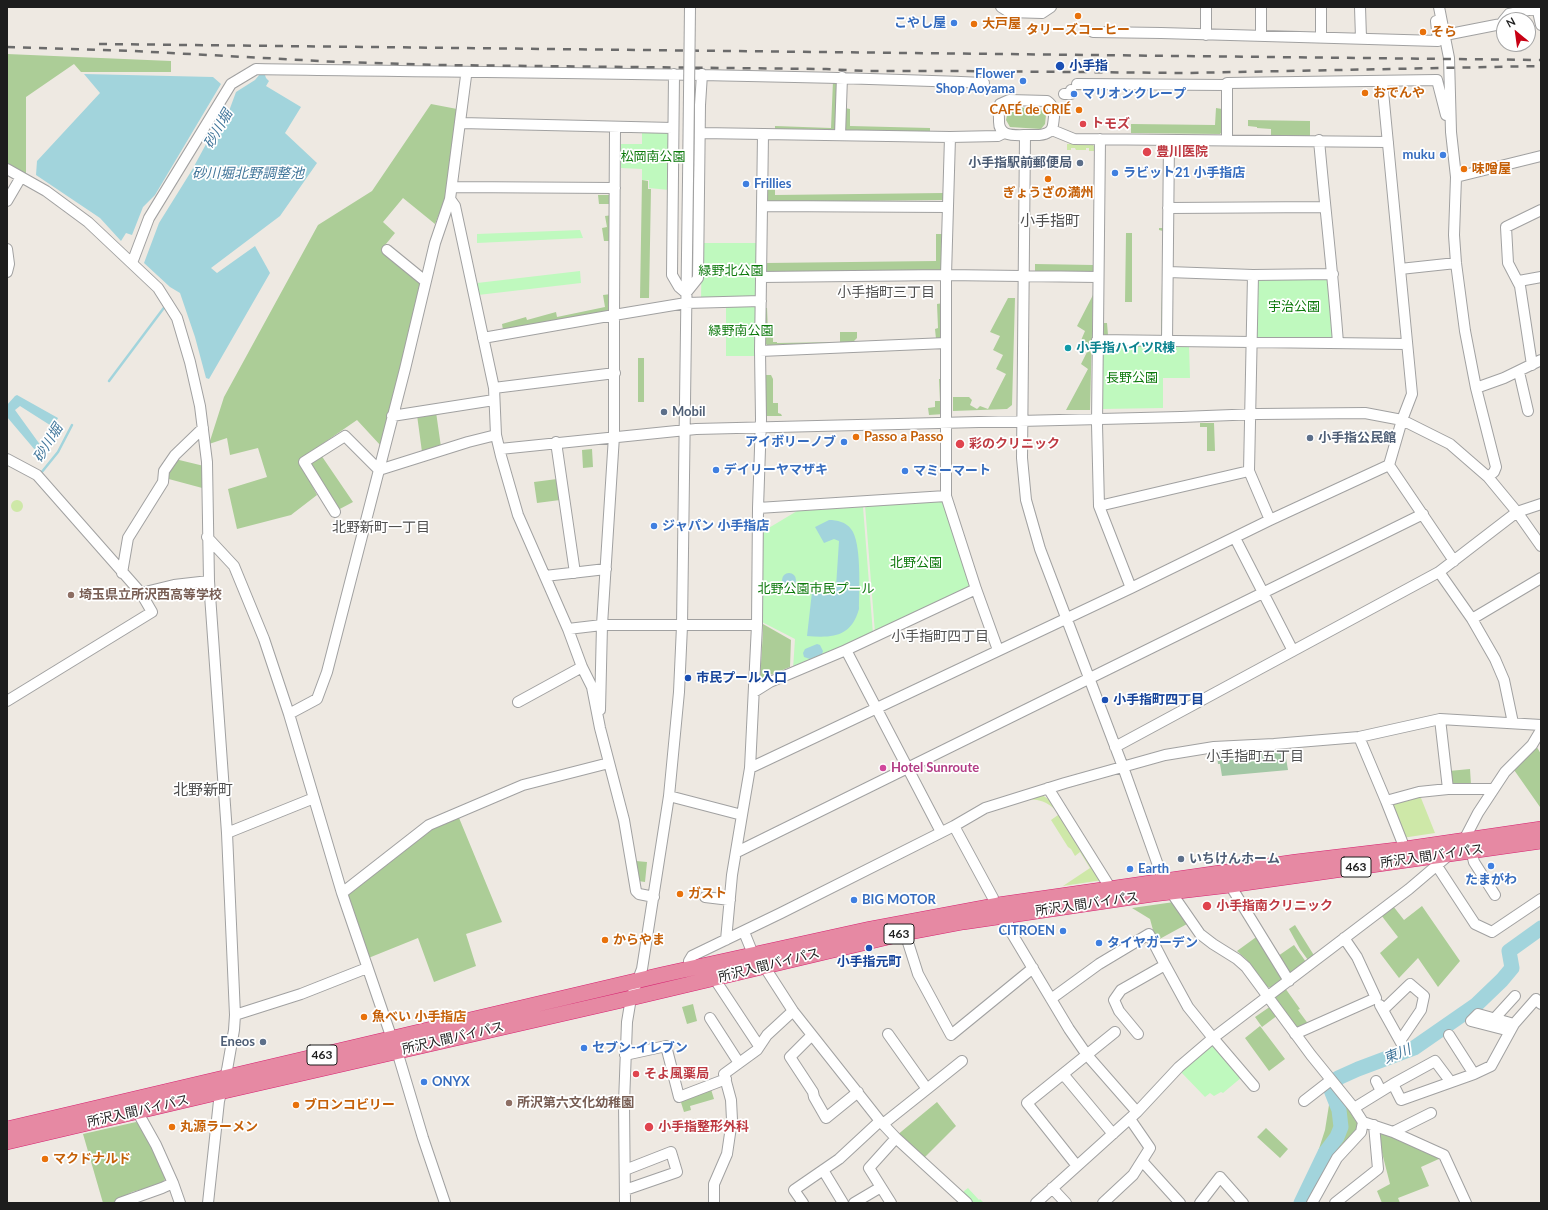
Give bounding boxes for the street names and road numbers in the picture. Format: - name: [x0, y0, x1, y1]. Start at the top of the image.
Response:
- street label: 所沢入間バイパス: [1379, 841, 1485, 871]
- road number: 463: [1341, 857, 1371, 877]
- street label: 所沢入間バイパス: [1034, 889, 1140, 919]
- road number: 463: [884, 924, 914, 944]
- street label: 所沢入間バイパス: [717, 945, 821, 985]
- street label: 所沢入間バイパス: [401, 1019, 505, 1057]
- road number: 463: [307, 1045, 337, 1065]
- street label: 所沢入間バイパス: [86, 1092, 190, 1130]

